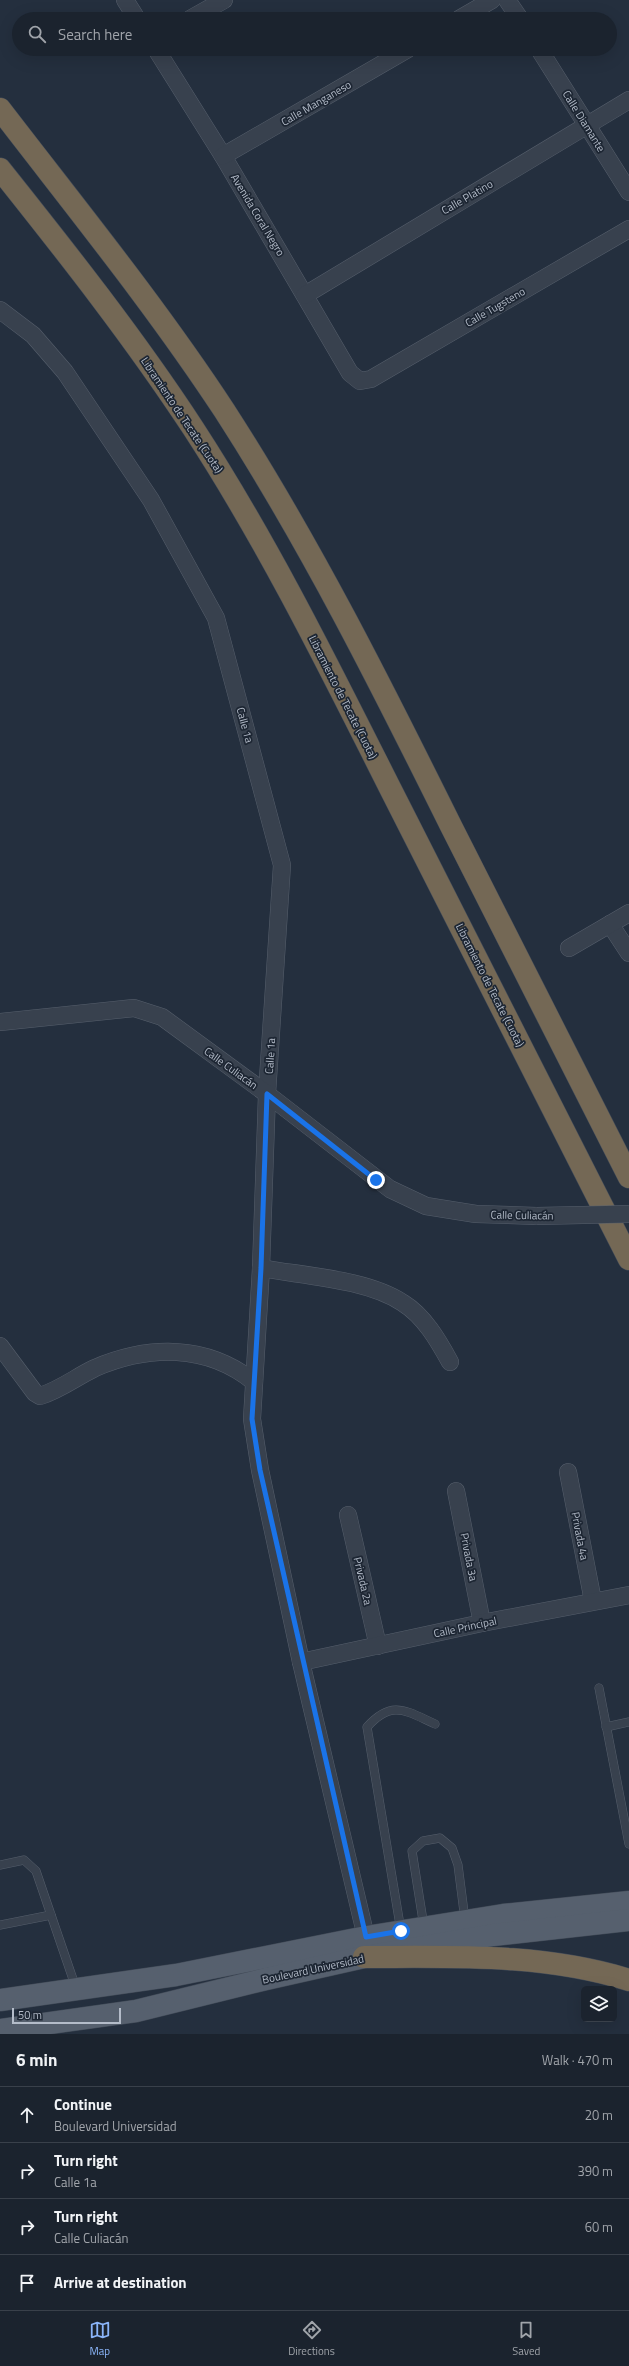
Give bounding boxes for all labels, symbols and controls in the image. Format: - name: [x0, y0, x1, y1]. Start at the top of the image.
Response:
- search box: [12, 12, 617, 56]
- icon: search: [26, 23, 48, 45]
- text: Search here: [58, 23, 132, 46]
- street label: Calle Manganeso: [278, 76, 354, 130]
- street label: Calle Diamante: [559, 87, 609, 155]
- street label: Avenida Coral Negro: [227, 171, 289, 259]
- street label: Calle Platino: [438, 176, 496, 218]
- street label: Calle Tugsteno: [462, 283, 528, 331]
- street label: Libramiento de Tecate (Cuota): [137, 354, 227, 476]
- street label: Libramiento de Tecate (Cuota): [305, 632, 381, 762]
- street label: Calle 1a: [233, 705, 258, 745]
- street label: Libramiento de Tecate (Cuota): [452, 920, 528, 1050]
- street label: Calle 1a: [261, 1037, 279, 1075]
- street label: Calle Culiacán: [201, 1043, 261, 1093]
- route end: [367, 1171, 385, 1189]
- street label: Calle Culiacán: [490, 1206, 554, 1224]
- street label: Privada 4a: [567, 1510, 593, 1562]
- street label: Privada 3a: [456, 1531, 482, 1583]
- street label: Privada 2a: [350, 1555, 376, 1607]
- street label: Calle Principal: [432, 1612, 498, 1642]
- route start: [392, 1922, 410, 1940]
- street label: Boulevard Universidad: [261, 1950, 366, 1988]
- map controls: [581, 1986, 617, 2022]
- button: layers: [581, 1986, 617, 2022]
- scale bar: [12, 2006, 121, 2025]
- text: 50 m: [18, 2007, 42, 2023]
- text: 6 min: [16, 2047, 57, 2073]
- text: Walk · 470 m: [542, 2050, 613, 2070]
- text: Continue: [54, 2093, 112, 2116]
- icon: ahead: [16, 2104, 38, 2126]
- text: 20 m: [585, 2105, 613, 2125]
- text: Boulevard Universidad: [54, 2116, 177, 2136]
- text: Turn right: [54, 2149, 118, 2172]
- icon: right: [16, 2160, 38, 2182]
- text: 390 m: [577, 2161, 613, 2181]
- text: Calle 1a: [54, 2172, 97, 2192]
- text: Turn right: [54, 2205, 118, 2228]
- icon: right: [16, 2216, 38, 2238]
- text: 60 m: [585, 2217, 613, 2237]
- text: Calle Culiacán: [54, 2228, 128, 2248]
- text: Arrive at destination: [54, 2271, 187, 2294]
- icon: arrive: [16, 2272, 38, 2294]
- tab: Map: [89, 2319, 111, 2359]
- tab: Directions: [288, 2319, 335, 2359]
- tab: Saved: [512, 2319, 540, 2359]

